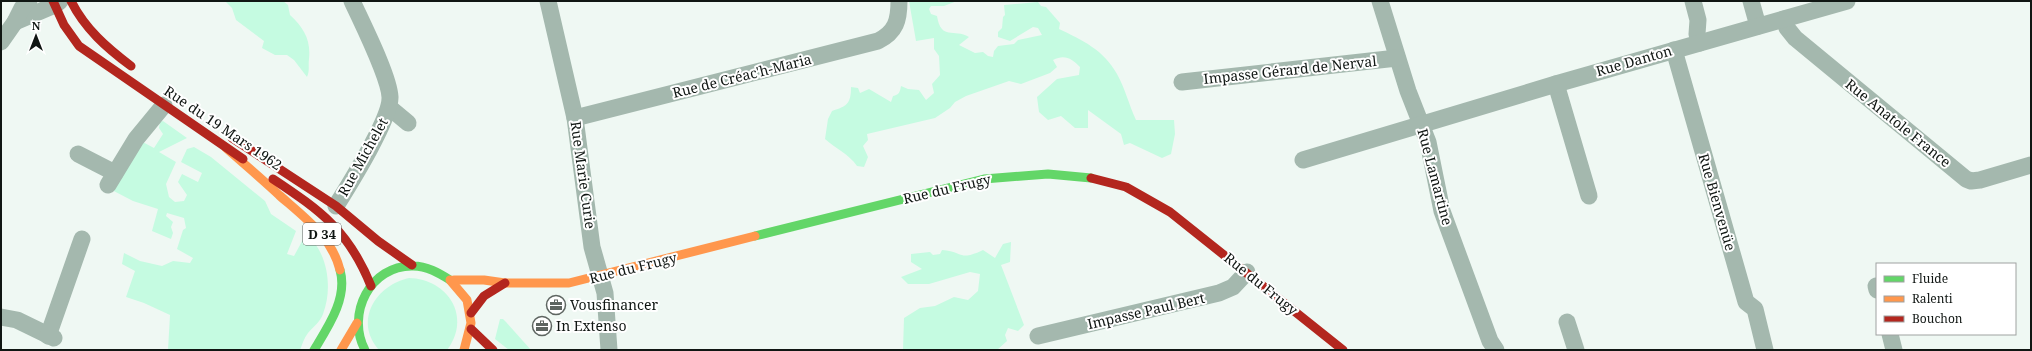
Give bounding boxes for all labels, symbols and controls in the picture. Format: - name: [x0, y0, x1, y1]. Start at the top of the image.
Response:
- north arrow: [16, 16, 56, 56]
- text: N: [32, 18, 41, 33]
- street label: Rue Danton: [1594, 41, 1674, 80]
- street label: Rue de Créac'h-Maria: [670, 49, 813, 102]
- street label: Impasse Gérard de Nerval: [1202, 51, 1378, 88]
- street label: Rue Anatole France: [1842, 74, 1955, 171]
- street label: Rue du 19 Mars 1962: [161, 81, 286, 174]
- street label: Rue Michelet: [333, 114, 392, 199]
- street label: Rue Marie Curie: [567, 120, 600, 230]
- street label: Rue Lamartine: [1413, 126, 1458, 227]
- street label: Rue Bienvenüe: [1695, 151, 1740, 253]
- street label: Rue du Frugy: [901, 169, 993, 208]
- road number: D 34: [303, 223, 341, 245]
- street label: Rue du Frugy: [587, 247, 679, 288]
- street label: Rue du Frugy: [1221, 248, 1302, 319]
- legend: [1876, 263, 2016, 335]
- text: Fluide: [1912, 270, 1948, 287]
- street label: Impasse Paul Bert: [1085, 288, 1207, 333]
- text: Ralenti: [1912, 290, 1953, 307]
- office icon: Vousfinancer: [545, 294, 567, 316]
- place label: Vousfinancer: [570, 295, 658, 314]
- text: Bouchon: [1912, 310, 1963, 327]
- office icon: In Extenso: [531, 315, 553, 337]
- place label: In Extenso: [556, 316, 626, 335]

